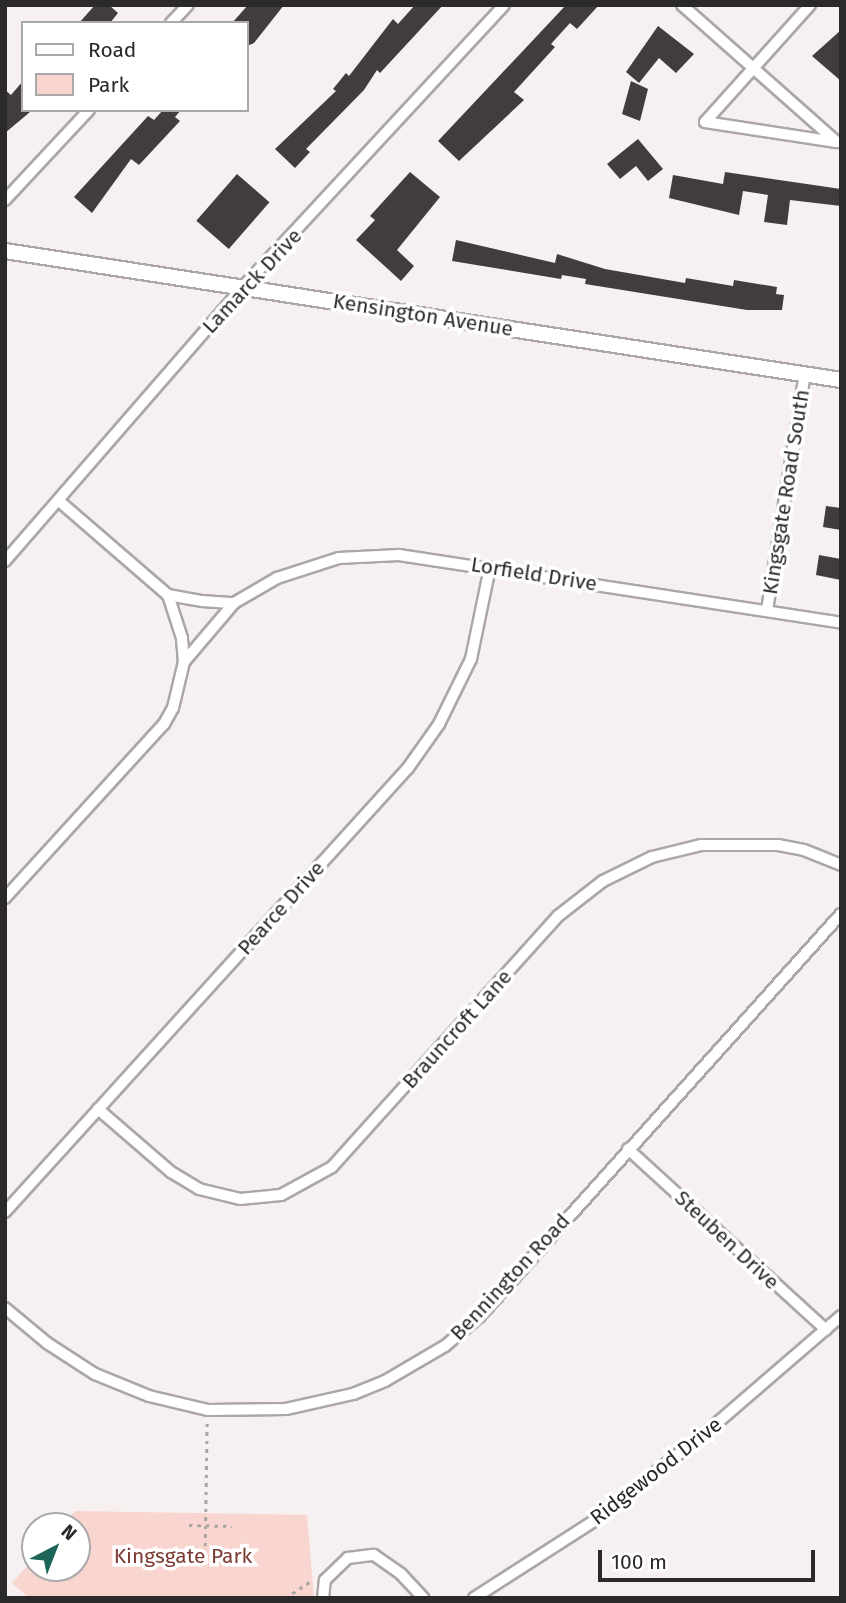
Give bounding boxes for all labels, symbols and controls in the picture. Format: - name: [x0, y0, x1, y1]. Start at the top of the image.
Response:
- legend: [21, 21, 248, 112]
- text: Road: [88, 37, 136, 63]
- text: Park: [88, 72, 129, 98]
- street label: Lamarck Drive: [197, 223, 307, 339]
- street label: Kensington Avenue: [331, 288, 515, 342]
- street label: Kingsgate Road South: [757, 388, 815, 596]
- street label: Lorfield Drive: [469, 552, 599, 596]
- street label: Pearce Drive: [232, 856, 330, 960]
- street label: Brauncroft Lane: [397, 964, 517, 1094]
- street label: Steuben Drive: [670, 1185, 784, 1295]
- street label: Bennington Road: [445, 1209, 575, 1345]
- street label: Ridgewood Drive: [585, 1412, 727, 1530]
- north arrow: [21, 1512, 91, 1582]
- text: N: [57, 1520, 81, 1545]
- scale bar: [601, 1536, 818, 1580]
- park label: Kingsgate Park: [114, 1543, 252, 1569]
- text: 100 m: [611, 1549, 667, 1575]

